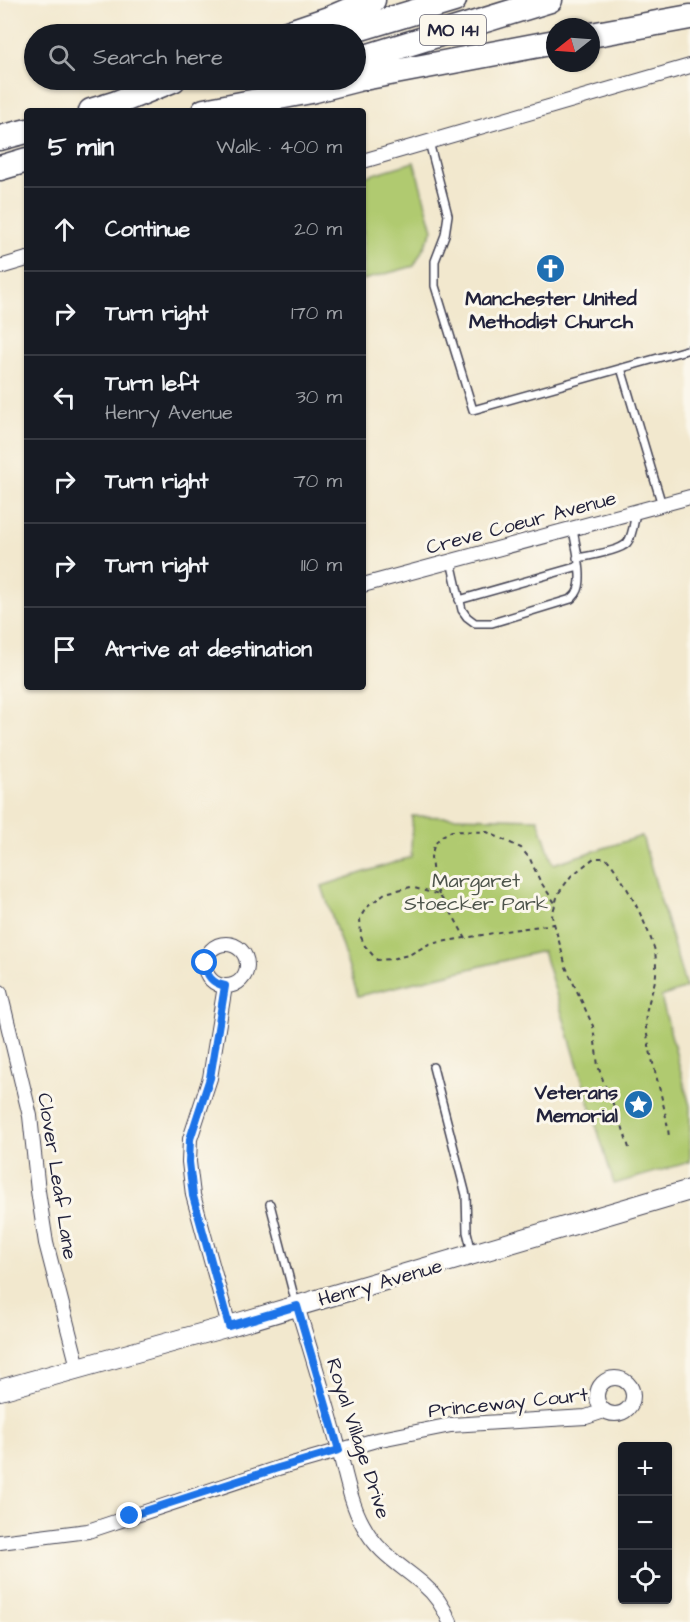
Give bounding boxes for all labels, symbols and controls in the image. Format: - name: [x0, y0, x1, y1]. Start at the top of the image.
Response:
- road number: MO 141: [420, 15, 486, 45]
- north arrow: [546, 18, 600, 72]
- search box: [24, 24, 366, 90]
- icon: search: [45, 41, 78, 74]
- text: Search here: [93, 42, 223, 73]
- text: 5 min: [48, 129, 114, 165]
- text: Walk · 400 m: [216, 133, 342, 161]
- icon: ahead: [48, 213, 81, 246]
- text: Continue: [105, 214, 190, 245]
- text: 20 m: [294, 215, 342, 243]
- church icon: Manchester United Methodist Church: [535, 252, 567, 284]
- place label: Manchester United Methodist Church: [465, 285, 637, 336]
- icon: right: [48, 297, 81, 330]
- text: Turn right: [105, 298, 208, 329]
- text: 170 m: [291, 299, 342, 327]
- text: Turn left: [105, 368, 199, 399]
- icon: left: [48, 381, 81, 414]
- text: 30 m: [296, 383, 342, 411]
- text: Henry Avenue: [105, 399, 233, 427]
- icon: right: [48, 465, 81, 498]
- text: Turn right: [105, 466, 208, 497]
- text: 70 m: [294, 467, 342, 495]
- street label: Creve Coeur Avenue: [423, 484, 620, 562]
- icon: right: [48, 549, 81, 582]
- text: Turn right: [105, 550, 208, 581]
- text: 110 m: [301, 551, 342, 579]
- icon: arrive: [48, 633, 81, 666]
- text: Arrive at destination: [105, 634, 312, 665]
- park label: Margaret Stoecker Park: [404, 867, 548, 918]
- route start: [191, 949, 217, 975]
- place label: Veterans Memorial: [533, 1079, 618, 1130]
- place icon: Veterans Memorial: [623, 1088, 655, 1120]
- street label: Clover Leaf Lane: [30, 1091, 84, 1262]
- street label: Henry Avenue: [315, 1252, 446, 1315]
- street label: Royal Village Drive: [318, 1354, 397, 1523]
- street label: Princeway Court: [427, 1381, 589, 1426]
- map controls: [618, 1442, 672, 1604]
- button: +: [618, 1442, 672, 1496]
- button: −: [618, 1496, 672, 1550]
- route end: [116, 1502, 142, 1528]
- button: locate: [618, 1550, 672, 1604]

